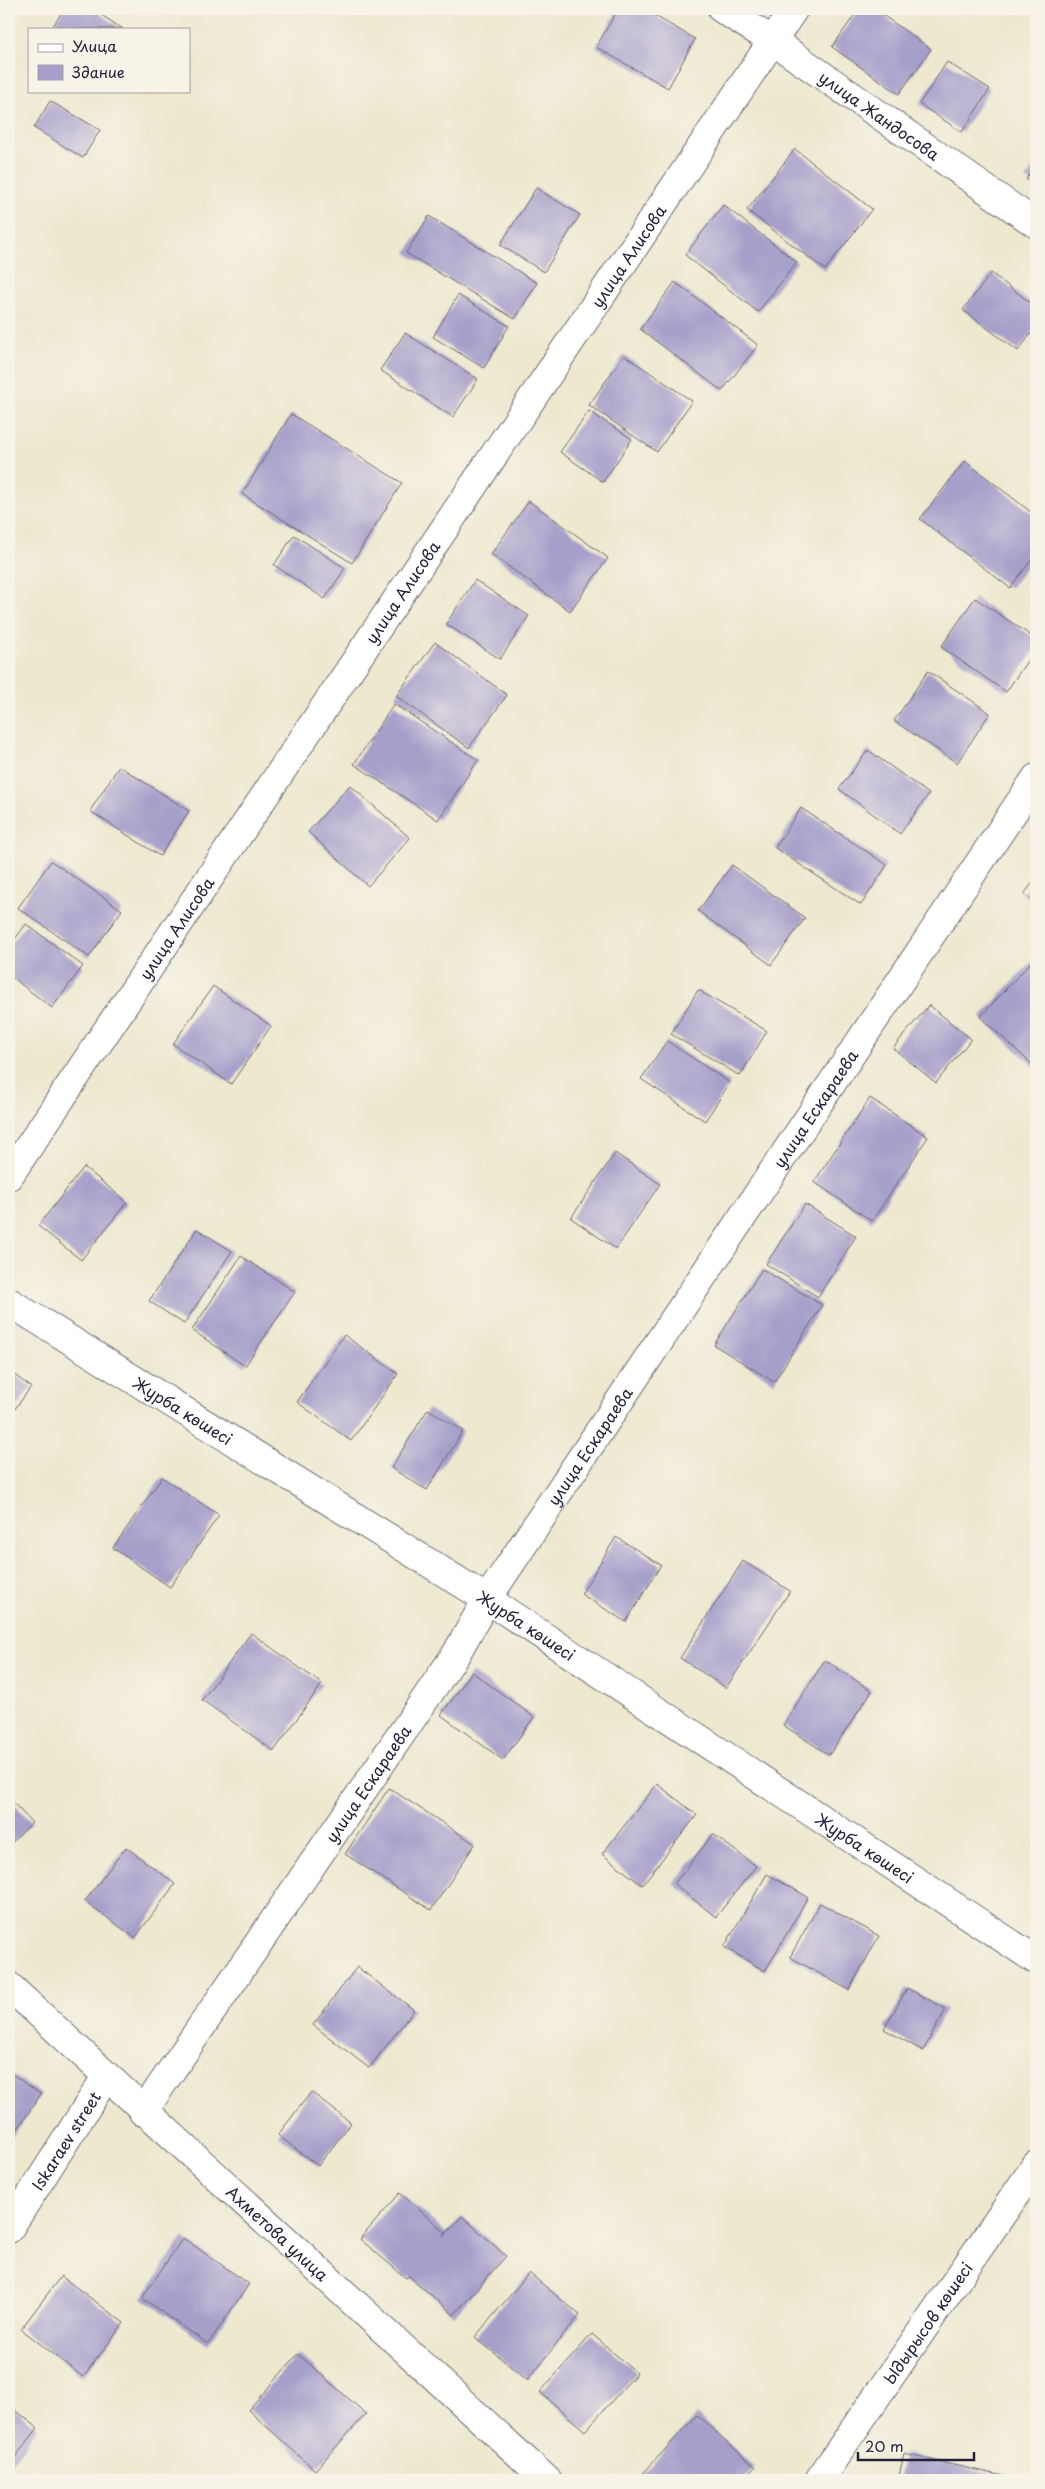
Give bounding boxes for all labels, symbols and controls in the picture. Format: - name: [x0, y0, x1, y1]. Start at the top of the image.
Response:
- legend: [28, 28, 190, 92]
- text: Улица: [72, 34, 117, 57]
- text: Здание: [72, 60, 125, 83]
- street label: улица Жандосова: [814, 65, 945, 166]
- street label: улица Алисова: [585, 200, 671, 312]
- street label: улица Алисова: [359, 536, 445, 648]
- street label: улица Алисова: [133, 872, 219, 984]
- street label: улица Ескараева: [767, 1044, 863, 1172]
- street label: Журба көшесі: [129, 1370, 238, 1450]
- street label: улица Ескараева: [541, 1382, 638, 1510]
- street label: Журба көшесі: [473, 1584, 580, 1666]
- street label: улица Ескараева: [319, 1720, 416, 1847]
- street label: Журба көшесі: [811, 1806, 919, 1889]
- street label: Iskaraev street: [25, 2086, 106, 2195]
- street label: Ахметова улица: [221, 2180, 334, 2286]
- street label: Ыдырысов көшесі: [877, 2257, 978, 2388]
- scale bar: [858, 2429, 974, 2461]
- text: 20 m: [865, 2434, 904, 2457]

